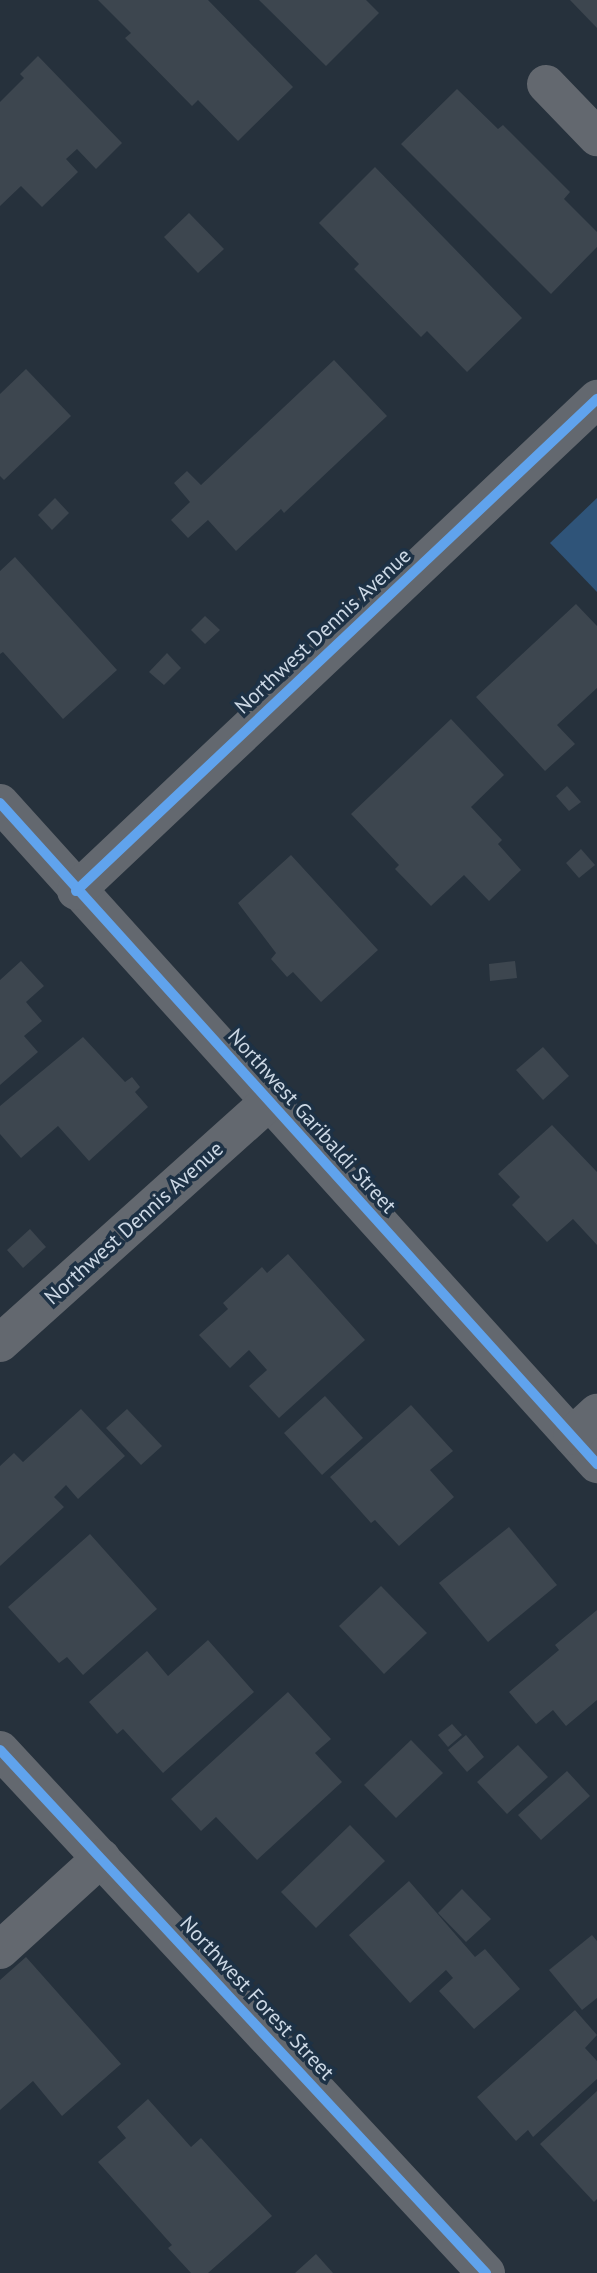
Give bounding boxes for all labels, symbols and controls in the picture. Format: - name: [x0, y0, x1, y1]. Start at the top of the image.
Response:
- street label: Northwest Dennis Avenue: [229, 543, 417, 719]
- street label: Northwest Garibaldi Street: [223, 1024, 401, 1218]
- street label: Northwest Dennis Avenue: [39, 1136, 229, 1310]
- street label: Northwest Forest Street: [175, 1911, 339, 2085]

